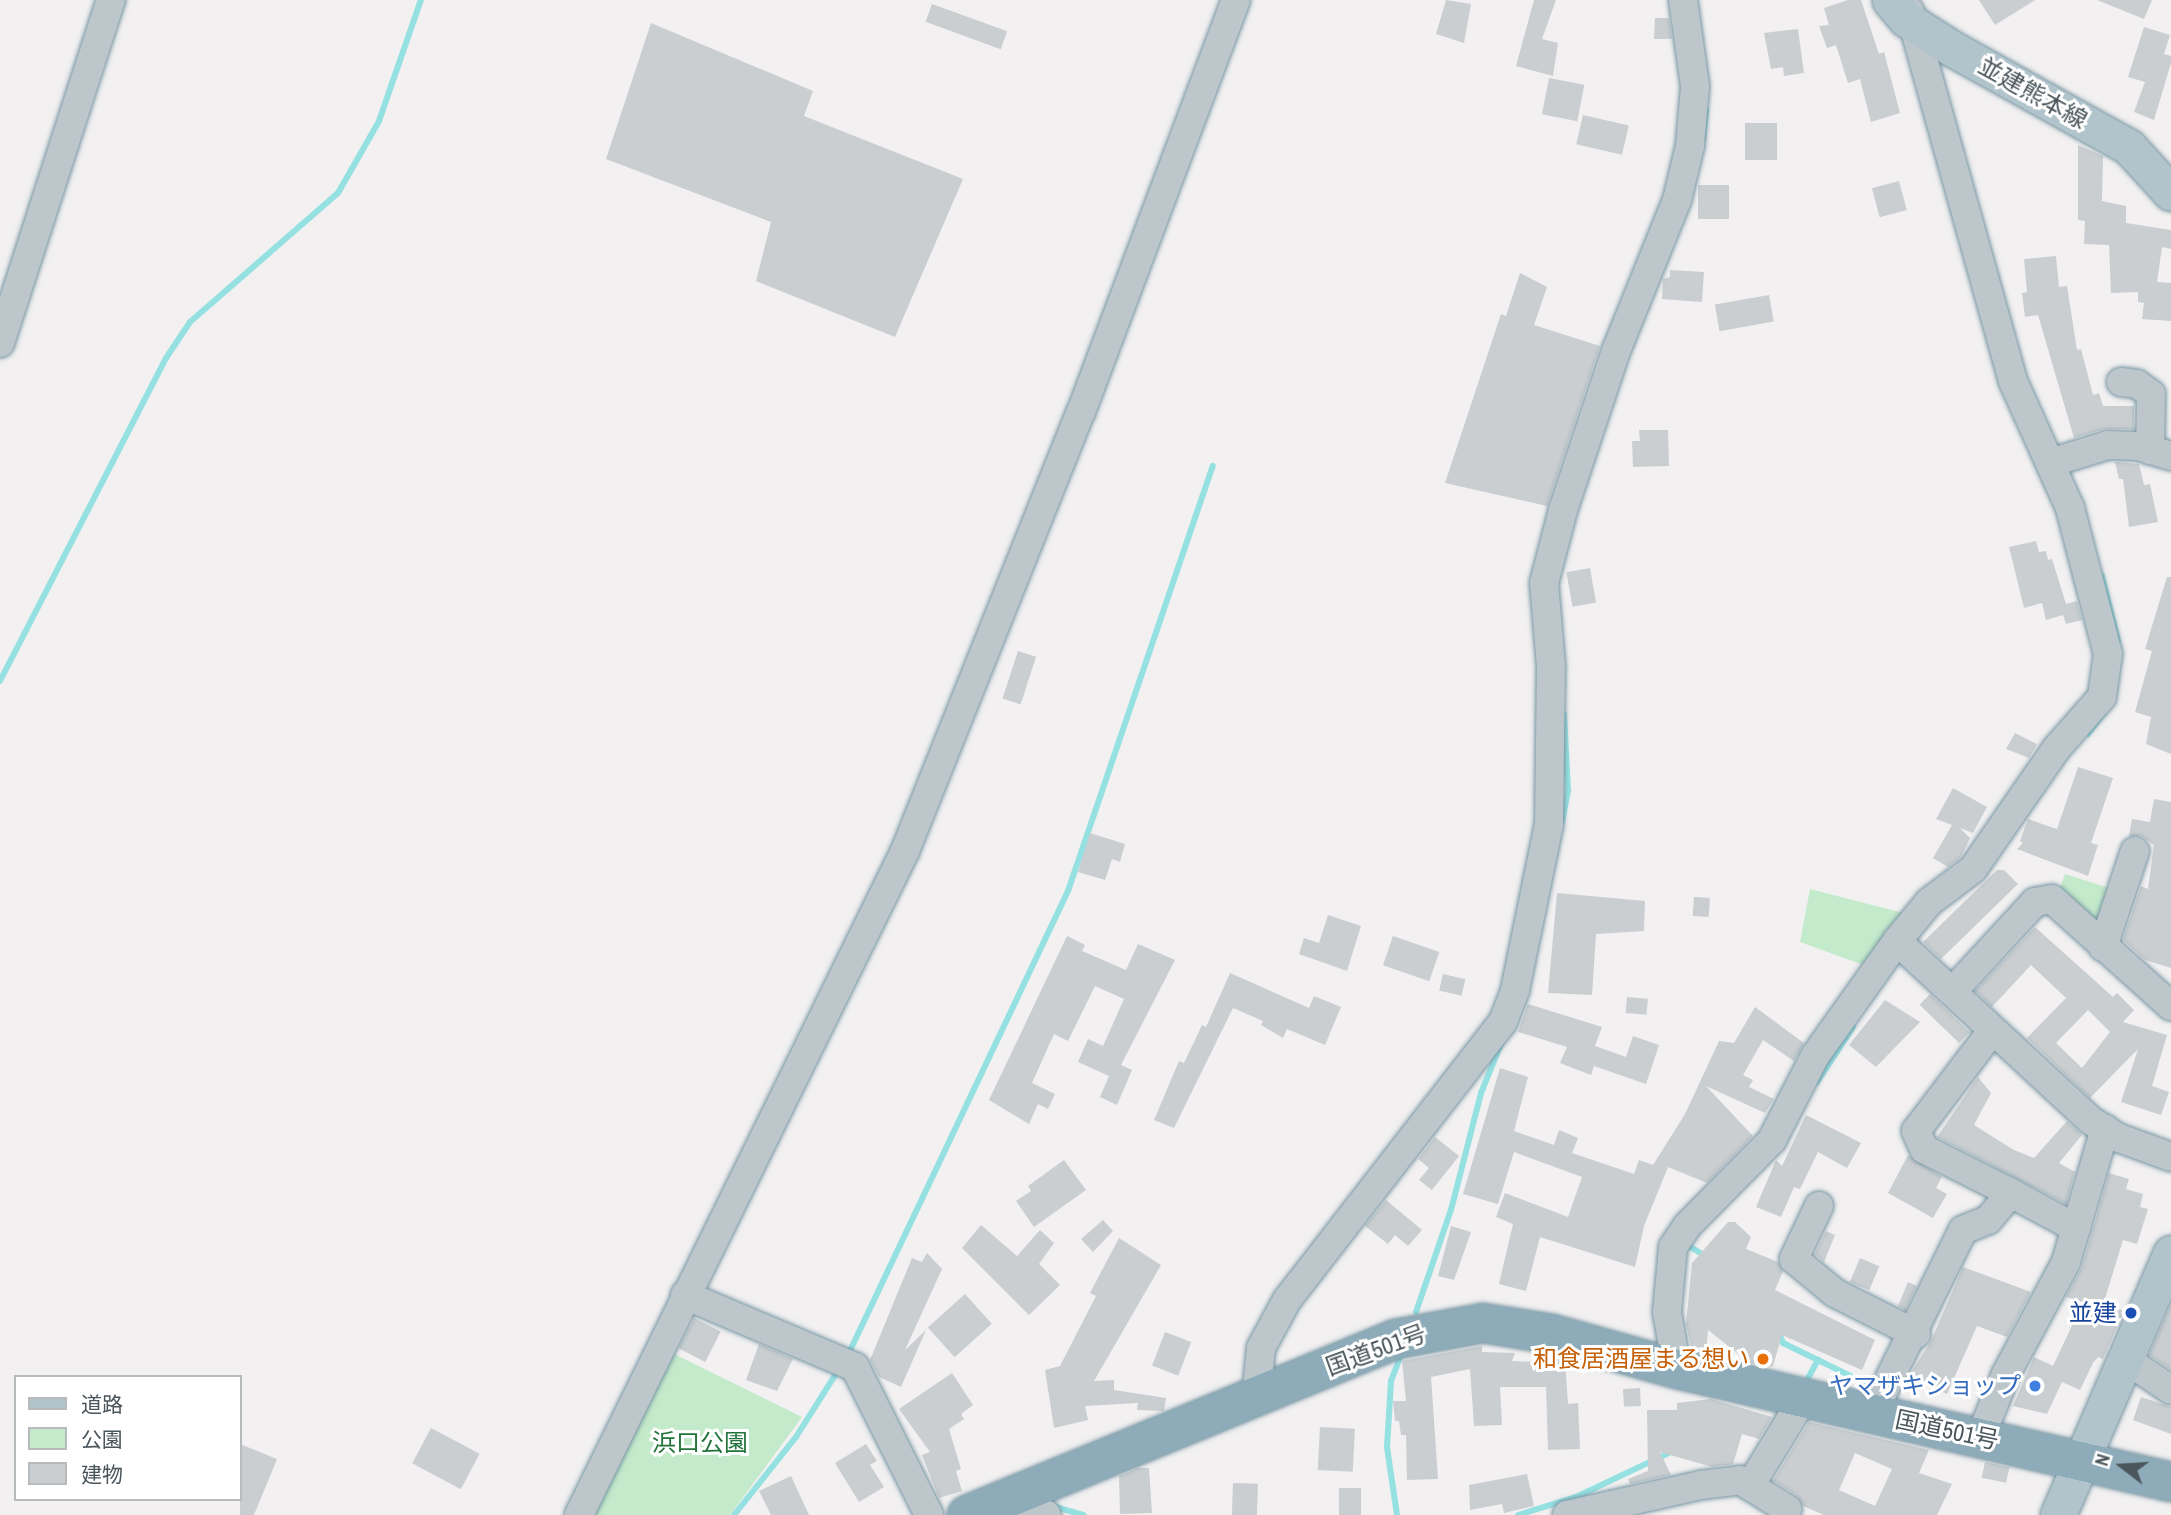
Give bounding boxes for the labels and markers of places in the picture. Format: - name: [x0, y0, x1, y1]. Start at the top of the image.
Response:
- place label: 並建: [2069, 1299, 2117, 1327]
- marker: 並建: [2123, 1305, 2139, 1321]
- place label: 和食居酒屋まる想い: [1533, 1345, 1749, 1373]
- marker: 和食居酒屋まる想い: [1755, 1351, 1771, 1367]
- place label: ヤマザキショップ: [1829, 1372, 2021, 1400]
- marker: ヤマザキショップ: [2027, 1378, 2043, 1394]

